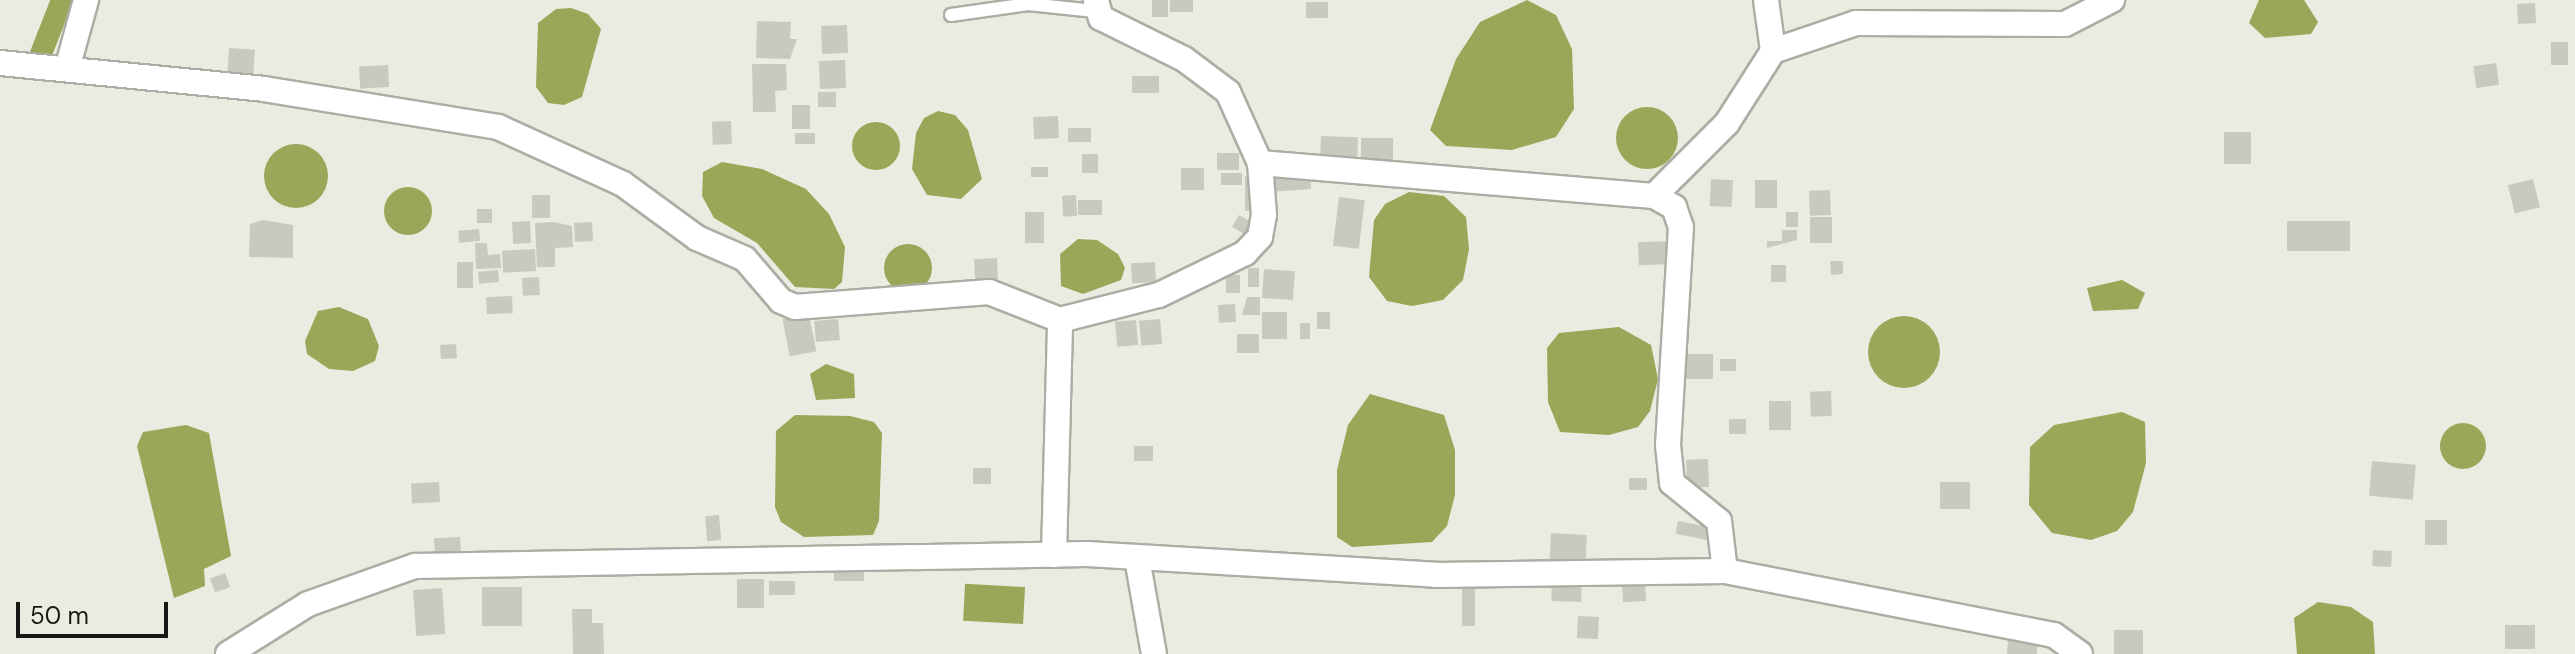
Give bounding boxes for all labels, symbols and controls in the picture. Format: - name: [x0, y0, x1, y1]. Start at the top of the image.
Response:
- scale bar: [20, 586, 172, 636]
- text: 50 m: [30, 600, 89, 631]

